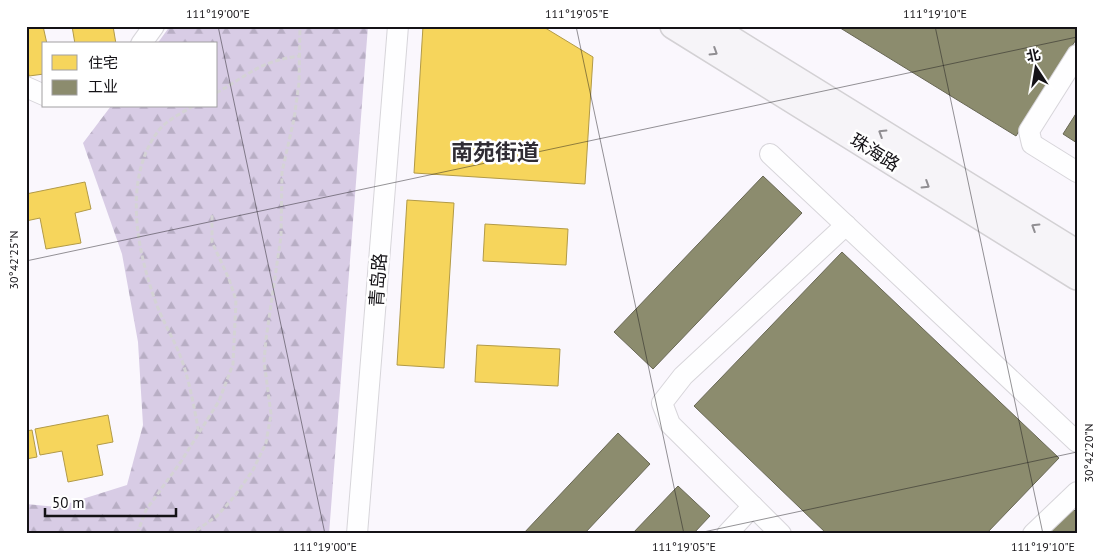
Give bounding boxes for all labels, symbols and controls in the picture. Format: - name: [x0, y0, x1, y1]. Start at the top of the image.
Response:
- text: 111°19'00"E: [186, 6, 250, 21]
- text: 111°19'05"E: [545, 6, 609, 21]
- text: 111°19'10"E: [903, 6, 967, 21]
- legend: [42, 42, 218, 108]
- north arrow: [1010, 42, 1060, 92]
- text: 北: [1025, 45, 1042, 66]
- one-way arrow: [709, 46, 718, 55]
- text: 住宅: [88, 53, 118, 72]
- text: 工业: [88, 77, 118, 96]
- street label: 珠海路: [846, 128, 904, 176]
- one-way arrow: [879, 129, 888, 139]
- district label: 南苑街道: [451, 138, 539, 166]
- one-way arrow: [921, 178, 930, 188]
- one-way arrow: [1032, 224, 1041, 234]
- text: 30°42'25"N: [6, 230, 21, 290]
- street label: 青岛路: [365, 252, 391, 308]
- text: 30°42'20"N: [1081, 423, 1096, 483]
- scale bar: [45, 485, 176, 517]
- text: 50 m: [52, 493, 85, 512]
- text: 111°19'00"E: [293, 539, 357, 554]
- text: 111°19'05"E: [652, 539, 716, 554]
- text: 111°19'10"E: [1011, 539, 1075, 554]

